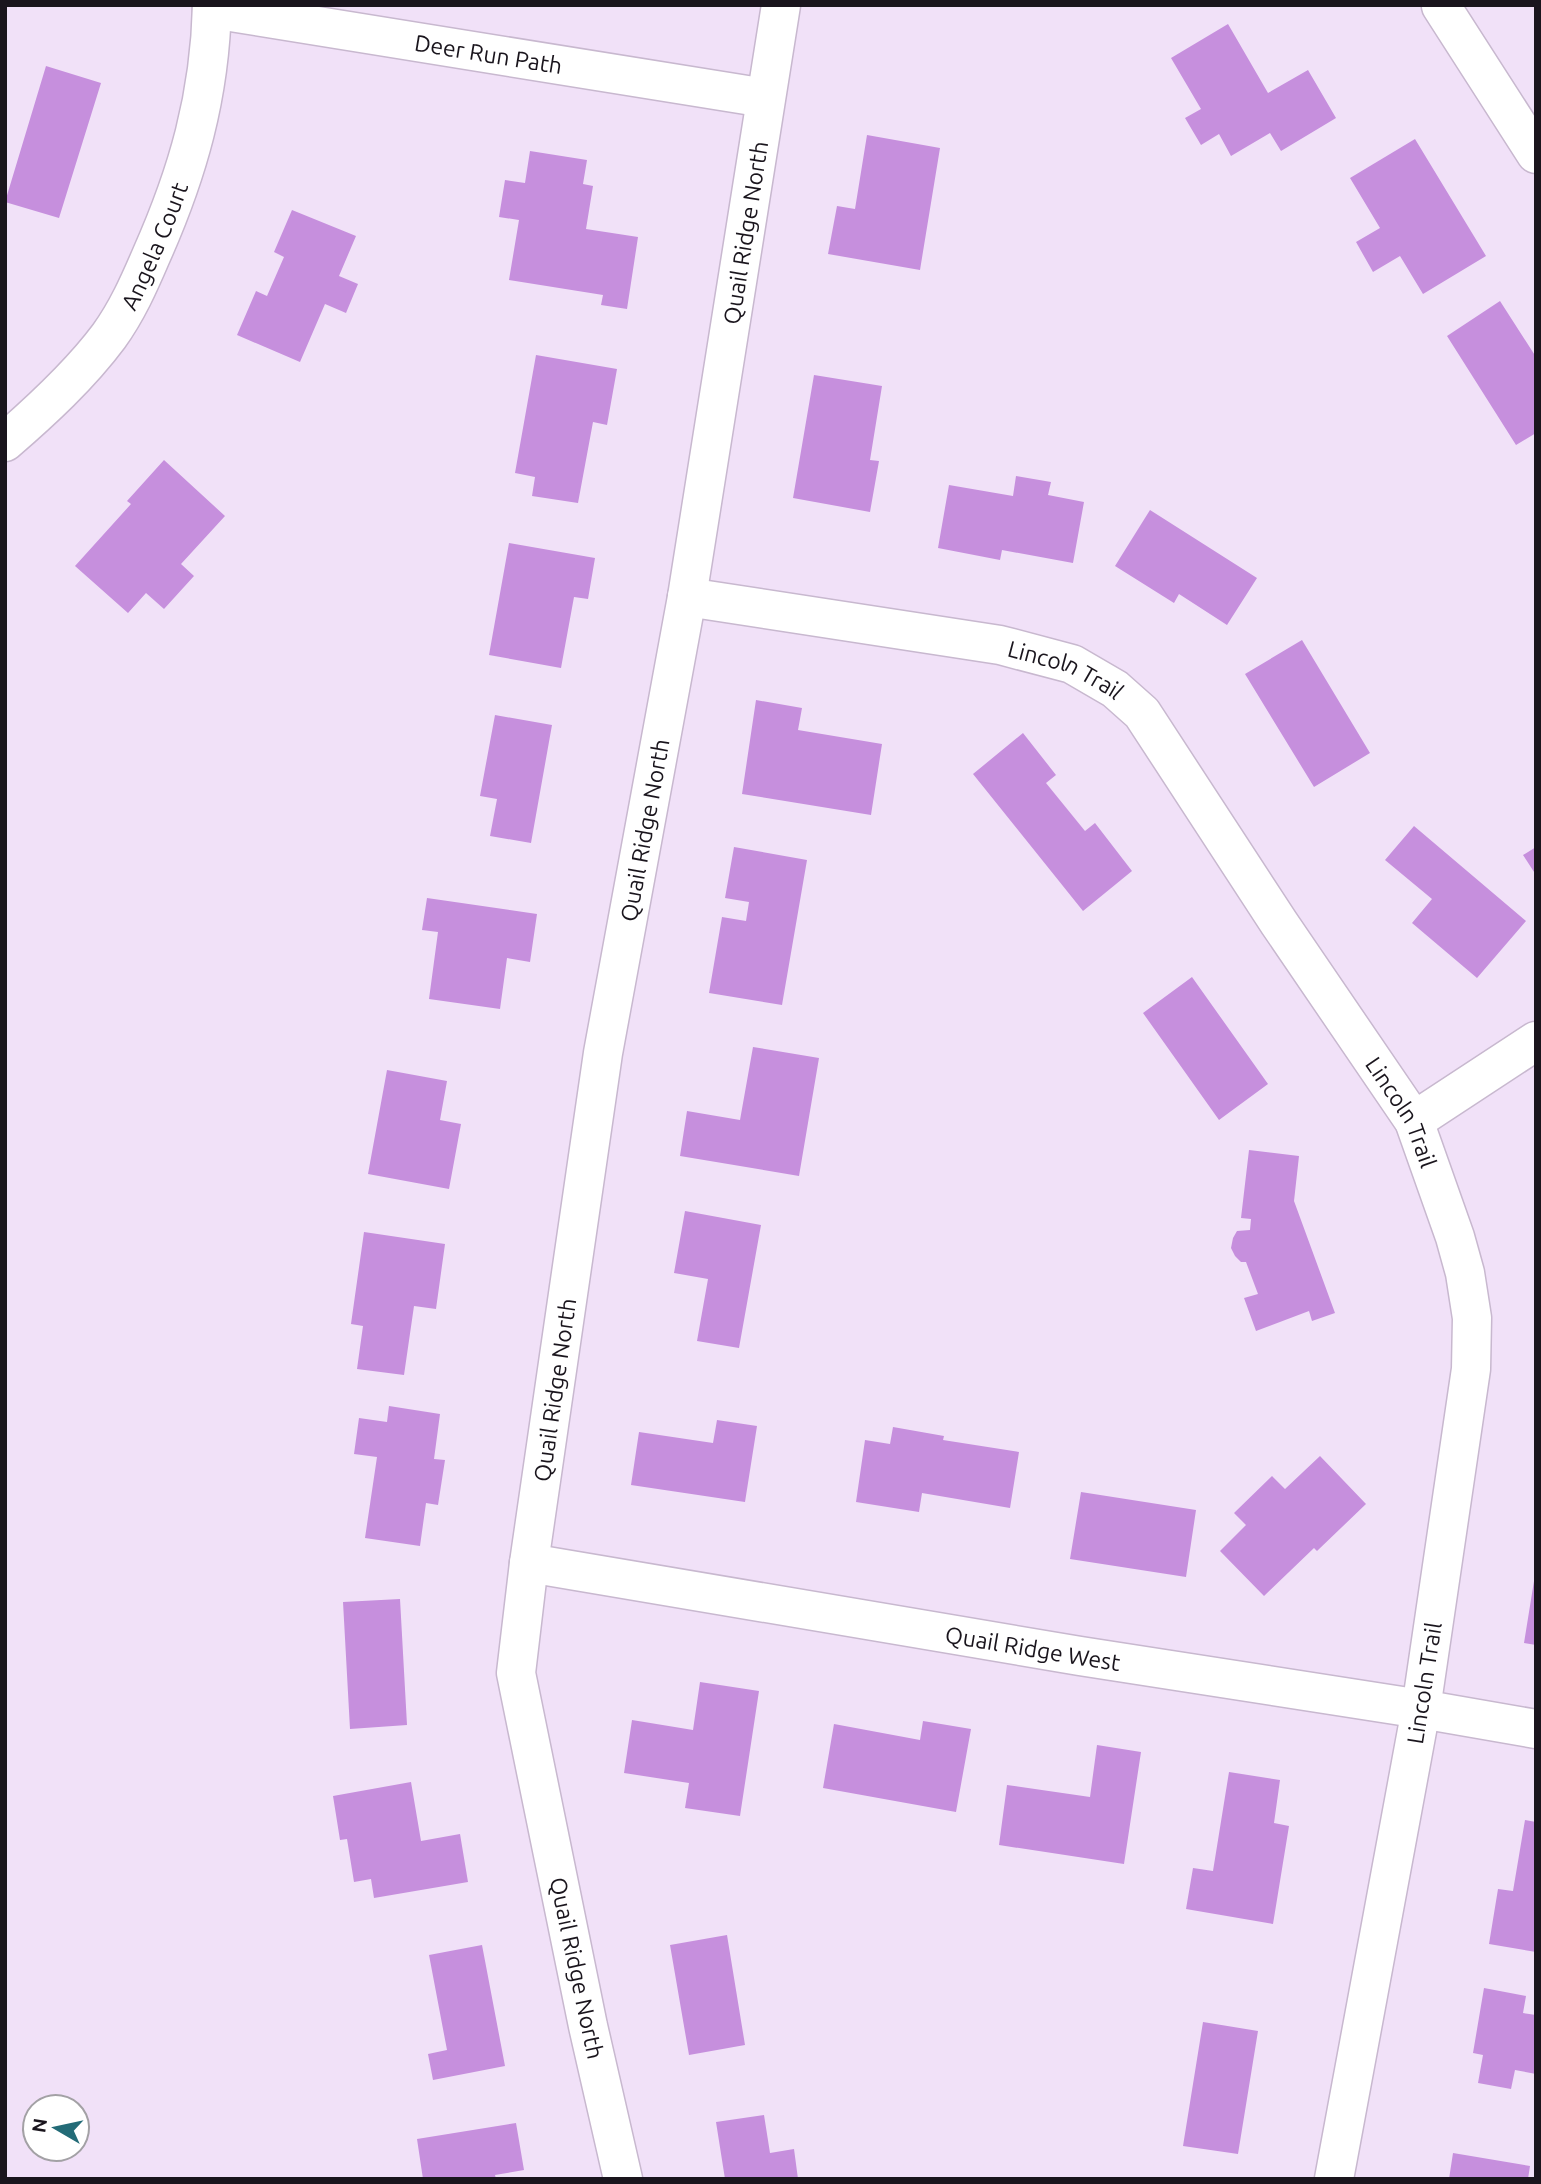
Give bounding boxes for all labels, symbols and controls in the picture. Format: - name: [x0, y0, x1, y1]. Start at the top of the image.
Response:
- street label: Deer Run Path: [413, 29, 564, 78]
- street label: Quail Ridge North: [718, 139, 772, 326]
- street label: Angela Court: [116, 179, 192, 313]
- street label: Lincoln Trail: [1005, 635, 1129, 703]
- street label: Quail Ridge North: [615, 737, 673, 923]
- street label: Lincoln Trail: [1361, 1052, 1442, 1171]
- street label: Quail Ridge North: [528, 1296, 580, 1483]
- street label: Lincoln Trail: [1402, 1620, 1446, 1746]
- street label: Quail Ridge West: [944, 1621, 1122, 1675]
- street label: Quail Ridge North: [546, 1875, 608, 2061]
- north arrow: [21, 2093, 91, 2163]
- text: N: [27, 2117, 51, 2134]

